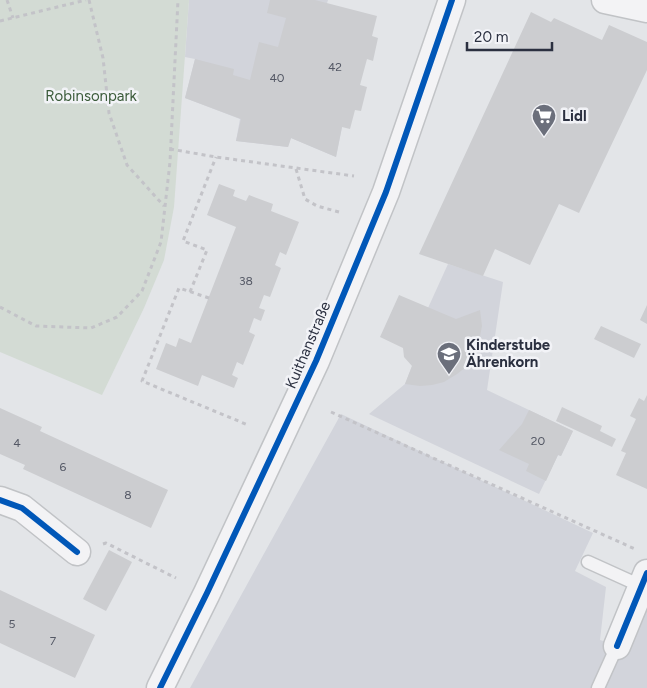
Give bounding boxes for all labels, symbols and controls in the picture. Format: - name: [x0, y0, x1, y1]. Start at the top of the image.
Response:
- scale bar: [467, 20, 552, 52]
- text: 20 m: [474, 28, 508, 46]
- house number: 42: [328, 60, 342, 74]
- house number: 40: [269, 71, 285, 85]
- park label: Robinsonpark: [45, 87, 138, 105]
- supermarket icon: Lidl: [531, 103, 557, 137]
- place label: Lidl: [562, 107, 587, 125]
- house number: 38: [239, 274, 253, 288]
- street label: Kuithanstraße: [282, 299, 334, 391]
- place label: Kinderstube Ährenkorn: [466, 336, 551, 371]
- school or university icon: Kinderstube Ährenkorn: [436, 341, 462, 375]
- house number: 20: [531, 434, 546, 448]
- house number: 4: [13, 436, 21, 450]
- house number: 6: [60, 460, 67, 474]
- house number: 8: [124, 488, 132, 502]
- house number: 5: [9, 617, 16, 631]
- house number: 7: [50, 634, 57, 648]

